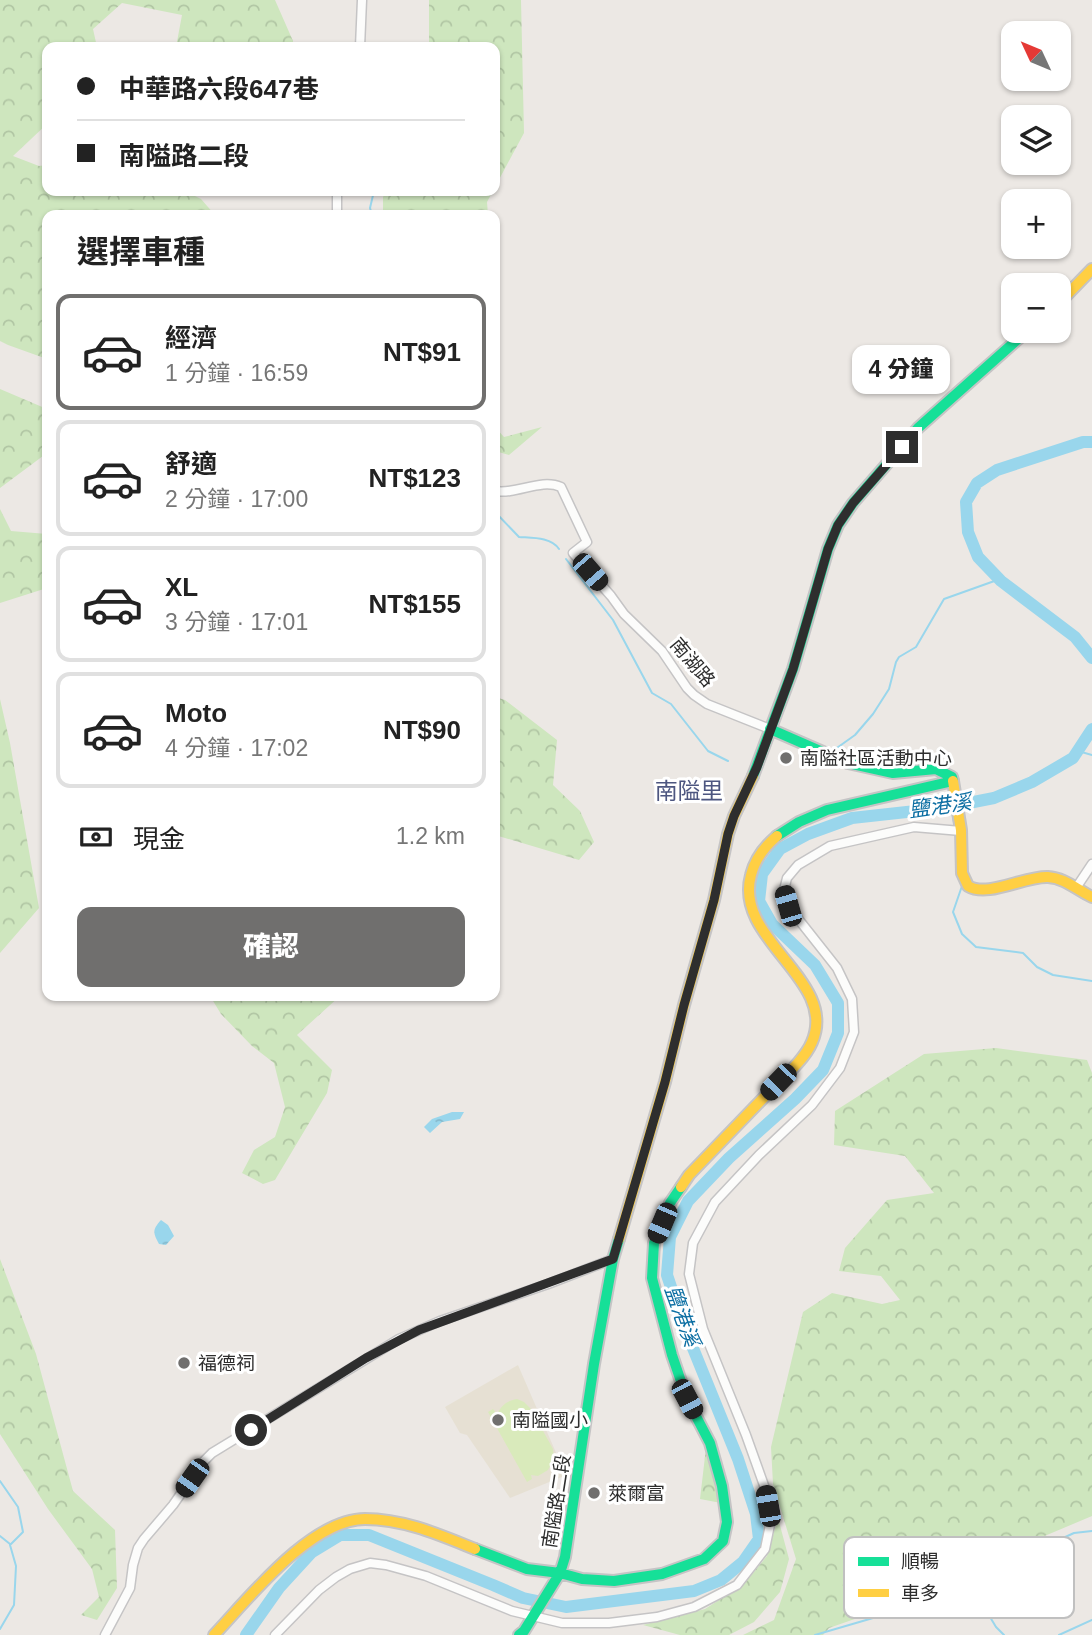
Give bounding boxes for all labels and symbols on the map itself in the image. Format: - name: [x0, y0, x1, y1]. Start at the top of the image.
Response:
- north arrow: [1001, 21, 1071, 91]
- callout: 4 分鐘: [853, 346, 951, 394]
- route end: [886, 431, 918, 463]
- car: [569, 549, 612, 595]
- street label: 南湖路: [666, 634, 719, 691]
- place label: 南隘社區活動中心: [800, 748, 952, 769]
- marker: 南隘社區活動中心: [778, 750, 794, 766]
- district label: 南隘里: [655, 778, 724, 804]
- water label: 鹽港溪: [907, 789, 976, 821]
- car: [773, 883, 804, 929]
- car: [756, 1060, 801, 1104]
- car: [645, 1200, 680, 1246]
- water label: 鹽港溪: [661, 1282, 705, 1352]
- place label: 福德祠: [198, 1353, 255, 1374]
- marker: 福德祠: [176, 1355, 192, 1371]
- car: [668, 1376, 707, 1422]
- place label: 南隘國小: [512, 1410, 588, 1431]
- marker: 南隘國小: [490, 1412, 506, 1428]
- route start: [235, 1414, 267, 1446]
- street label: 南隘路二段: [539, 1453, 574, 1550]
- car: [172, 1455, 213, 1501]
- place label: 萊爾富: [608, 1483, 665, 1504]
- car: [755, 1483, 782, 1529]
- marker: 萊爾富: [586, 1485, 602, 1501]
- legend: [844, 1537, 1074, 1618]
- text: 順暢: [901, 1551, 939, 1572]
- text: 車多: [901, 1583, 939, 1604]

